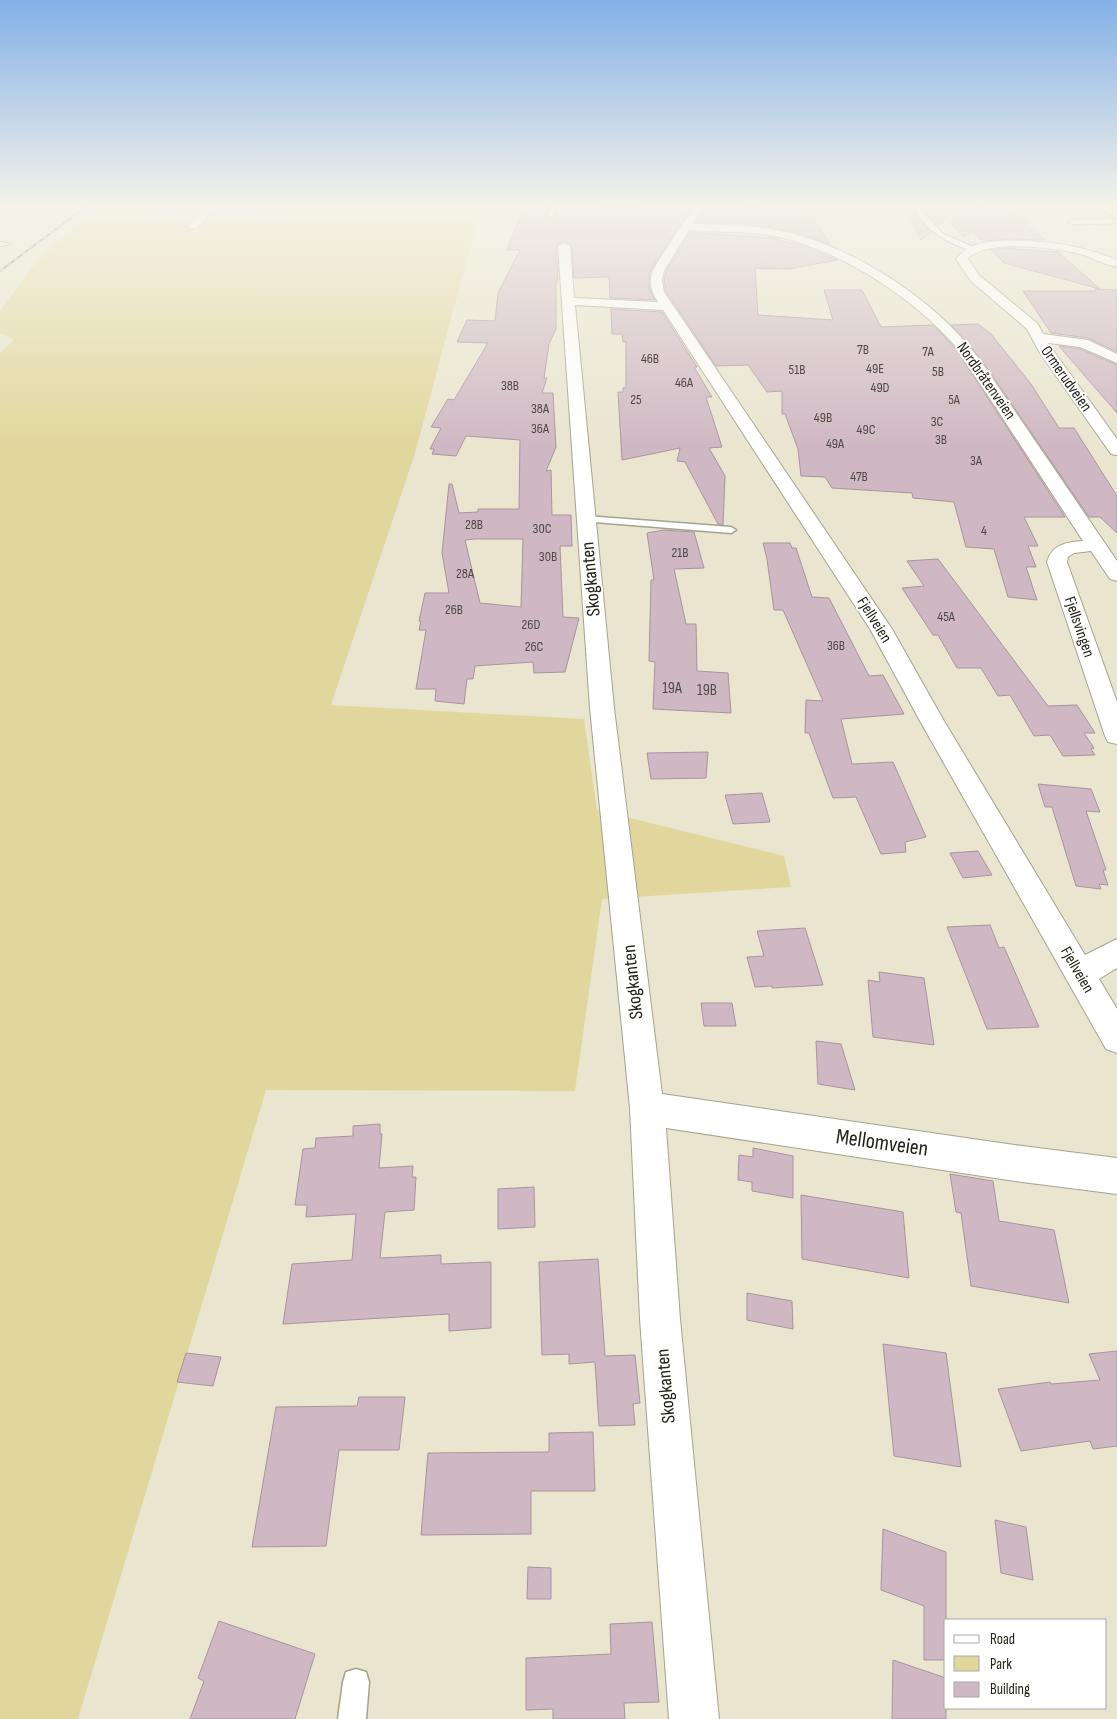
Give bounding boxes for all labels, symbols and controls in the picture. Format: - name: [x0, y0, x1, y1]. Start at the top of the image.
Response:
- street label: Nordbråtenveien: [952, 339, 1020, 423]
- house number: 7B: [857, 341, 869, 358]
- street label: Ormerudveien: [1036, 342, 1096, 416]
- house number: 7A: [922, 343, 935, 360]
- house number: 46B: [641, 350, 659, 367]
- house number: 49E: [866, 360, 884, 377]
- house number: 51B: [789, 361, 805, 378]
- house number: 5B: [932, 363, 944, 380]
- house number: 46A: [675, 374, 694, 391]
- house number: 38B: [501, 377, 519, 394]
- house number: 49D: [871, 379, 890, 396]
- house number: 25: [630, 391, 642, 408]
- house number: 5A: [948, 391, 961, 408]
- house number: 38A: [531, 400, 550, 417]
- house number: 49B: [814, 409, 832, 426]
- house number: 3C: [931, 413, 944, 430]
- house number: 36A: [531, 420, 550, 437]
- house number: 49C: [857, 421, 876, 438]
- house number: 3B: [935, 431, 947, 448]
- house number: 49A: [826, 435, 845, 452]
- house number: 3A: [970, 452, 983, 469]
- house number: 47B: [850, 468, 868, 485]
- house number: 28B: [465, 516, 483, 533]
- house number: 30C: [533, 520, 552, 537]
- house number: 4: [981, 522, 987, 539]
- street label: Skogkanten: [576, 541, 606, 617]
- house number: 21B: [671, 544, 689, 561]
- house number: 30B: [539, 548, 557, 565]
- house number: 28A: [456, 565, 475, 582]
- street label: Fjellveien: [853, 594, 895, 646]
- street label: Fjellsvingen: [1060, 594, 1098, 660]
- house number: 26B: [445, 601, 463, 618]
- house number: 45A: [937, 608, 956, 625]
- house number: 26D: [522, 616, 541, 633]
- house number: 36B: [827, 637, 845, 654]
- house number: 26C: [525, 638, 544, 655]
- house number: 19A: [662, 679, 682, 698]
- house number: 19B: [697, 681, 717, 700]
- street label: Fjellveien: [1056, 943, 1098, 997]
- street label: Skogkanten: [618, 944, 648, 1020]
- street label: Mellomveien: [834, 1123, 930, 1163]
- street label: Skogkanten: [651, 1348, 681, 1424]
- legend: [944, 1619, 1107, 1709]
- text: Road: [990, 1630, 1015, 1649]
- text: Park: [990, 1655, 1012, 1674]
- text: Building: [990, 1680, 1030, 1699]

